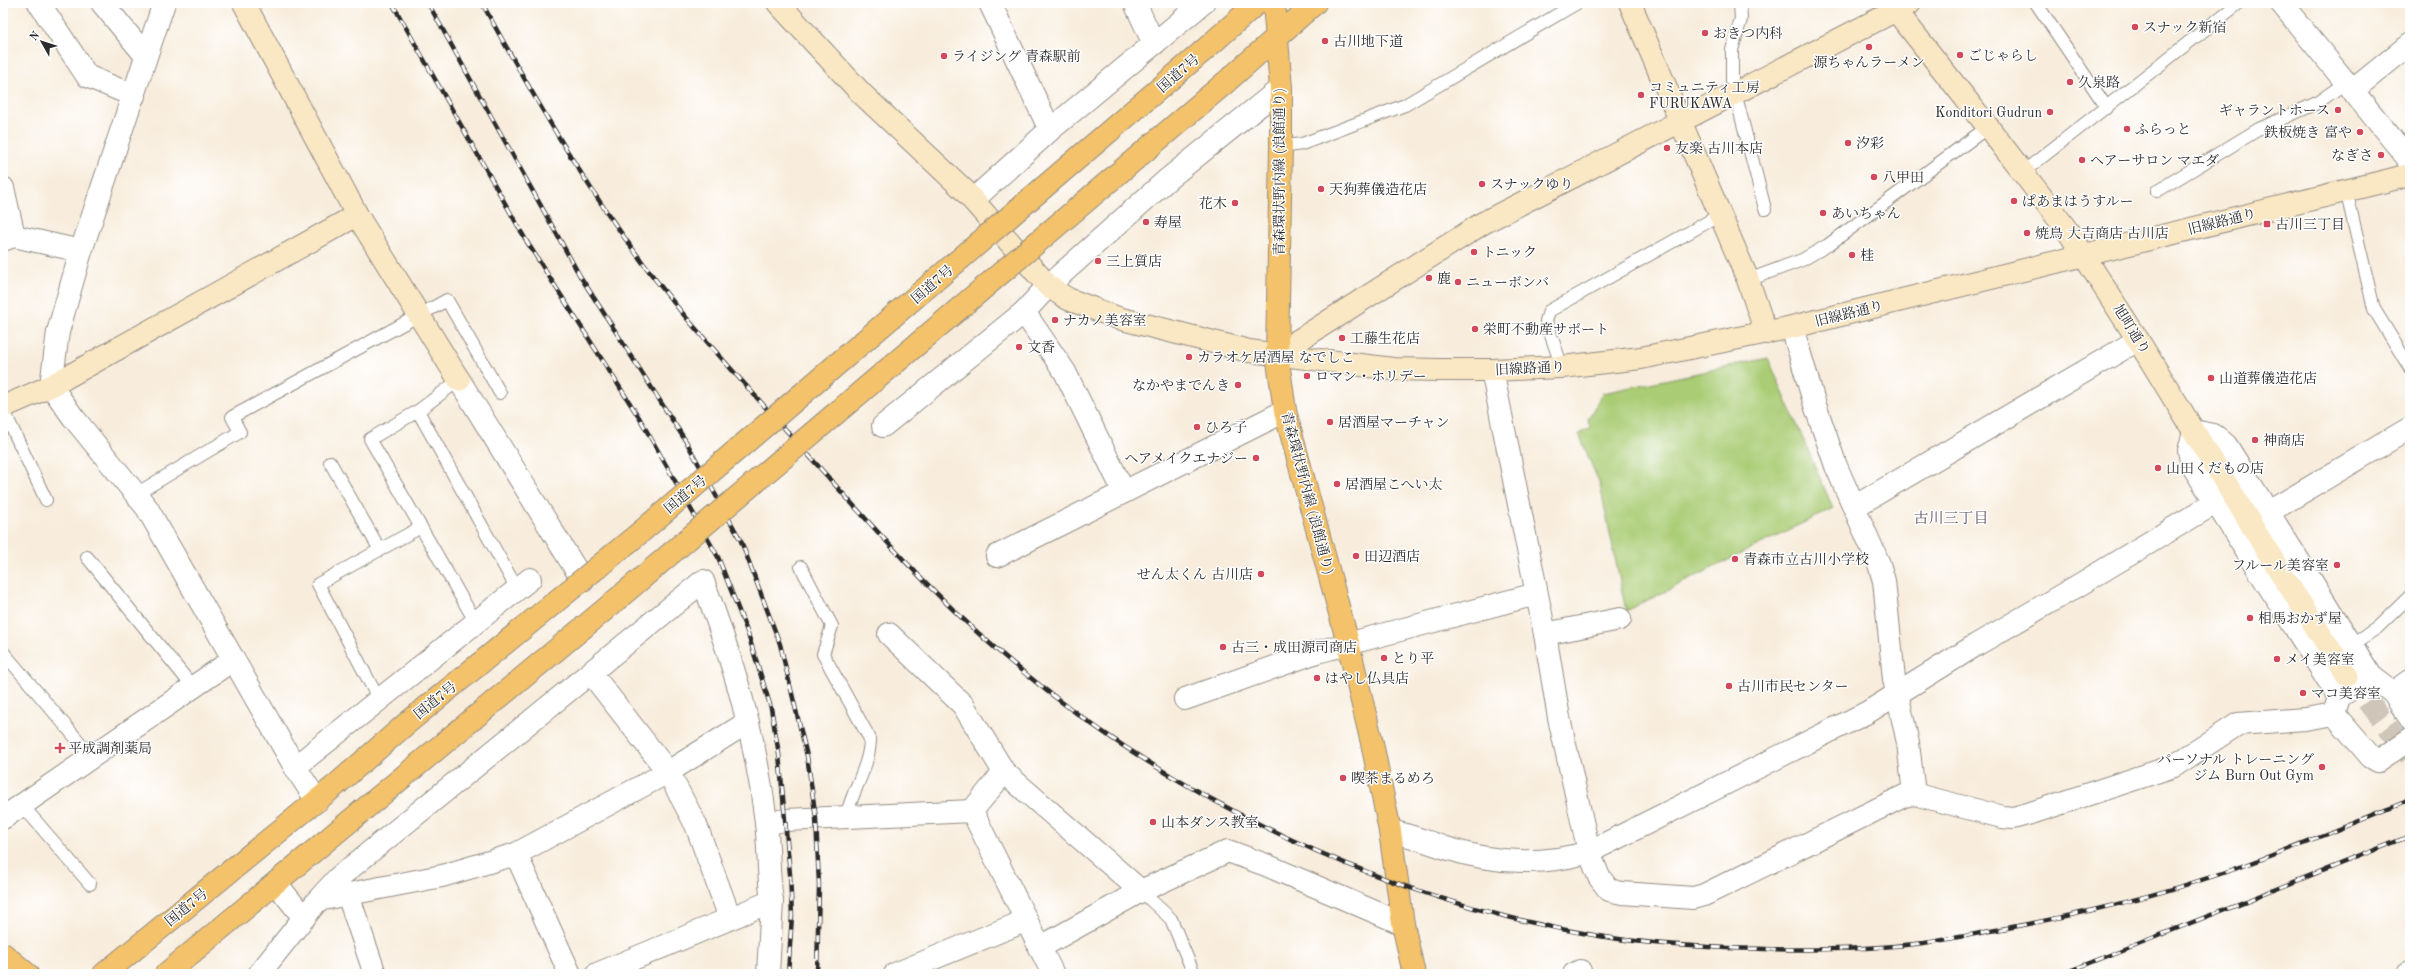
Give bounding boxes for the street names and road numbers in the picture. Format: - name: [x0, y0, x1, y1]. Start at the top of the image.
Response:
- street label: 国道7号: [1154, 51, 1202, 95]
- street label: 青森環状野内線 (浪館通り): [1272, 88, 1287, 256]
- street label: 旧線路通り: [2186, 206, 2258, 237]
- street label: 国道7号: [908, 262, 956, 306]
- street label: 旧線路通り: [1813, 298, 1885, 329]
- street label: 旭町通り: [2110, 302, 2153, 357]
- street label: 旧線路通り: [1495, 359, 1565, 378]
- street label: 青森環状野内線 (浪館通り): [1278, 410, 1337, 576]
- street label: 国道7号: [661, 473, 709, 516]
- street label: 国道7号: [411, 679, 460, 722]
- street label: 国道7号: [162, 886, 211, 929]

